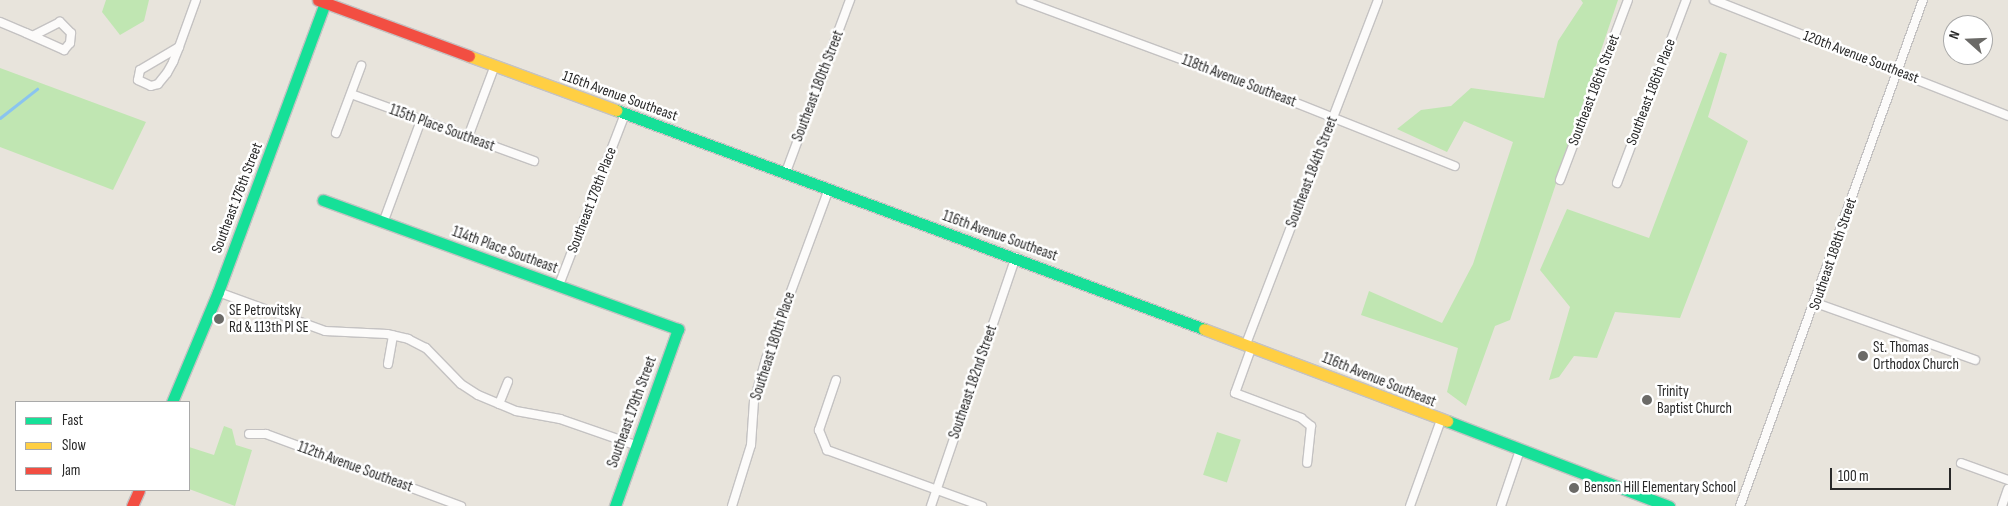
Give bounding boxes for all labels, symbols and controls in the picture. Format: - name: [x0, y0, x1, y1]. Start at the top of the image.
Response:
- north arrow: [1943, 15, 1993, 65]
- street label: 120th Avenue Southeast: [1801, 27, 1921, 87]
- street label: Southeast 180th Street: [789, 28, 847, 144]
- text: N: [1945, 29, 1964, 41]
- street label: Southeast 186th Street: [1565, 32, 1623, 148]
- street label: Southeast 186th Place: [1622, 36, 1680, 148]
- street label: 118th Avenue Southeast: [1179, 51, 1299, 111]
- street label: 116th Avenue Southeast: [560, 67, 680, 125]
- street label: 115th Place Southeast: [387, 101, 497, 155]
- street label: Southeast 184th Street: [1283, 114, 1341, 230]
- street label: Southeast 176th Street: [208, 140, 266, 256]
- street label: Southeast 178th Place: [564, 144, 620, 256]
- street label: Southeast 188th Street: [1805, 196, 1861, 312]
- street label: 116th Avenue Southeast: [940, 207, 1060, 265]
- street label: 114th Place Southeast: [450, 223, 560, 277]
- street label: Southeast 180th Place: [747, 290, 799, 402]
- place label: SE Petrovitsky Rd & 113th Pl SE: [229, 301, 309, 336]
- marker: SE Petrovitsky Rd & 113th Pl SE: [213, 313, 225, 325]
- street label: Southeast 182nd Street: [945, 323, 1001, 441]
- place label: St. Thomas Orthodox Church: [1873, 338, 1959, 373]
- street label: 116th Avenue Southeast: [1319, 349, 1439, 411]
- marker: St. Thomas Orthodox Church: [1857, 350, 1869, 362]
- street label: Southeast 179th Street: [604, 354, 660, 470]
- place label: Trinity Baptist Church: [1657, 382, 1732, 417]
- marker: Trinity Baptist Church: [1641, 394, 1653, 406]
- legend: [15, 401, 190, 491]
- text: Fast: [62, 411, 83, 430]
- text: Slow: [62, 436, 86, 455]
- street label: 112th Avenue Southeast: [295, 438, 415, 496]
- scale bar: [1833, 458, 1954, 490]
- text: Jam: [62, 461, 80, 480]
- text: 100 m: [1838, 467, 1869, 486]
- place label: Benson Hill Elementary School: [1584, 479, 1736, 497]
- marker: Benson Hill Elementary School: [1568, 482, 1580, 494]

